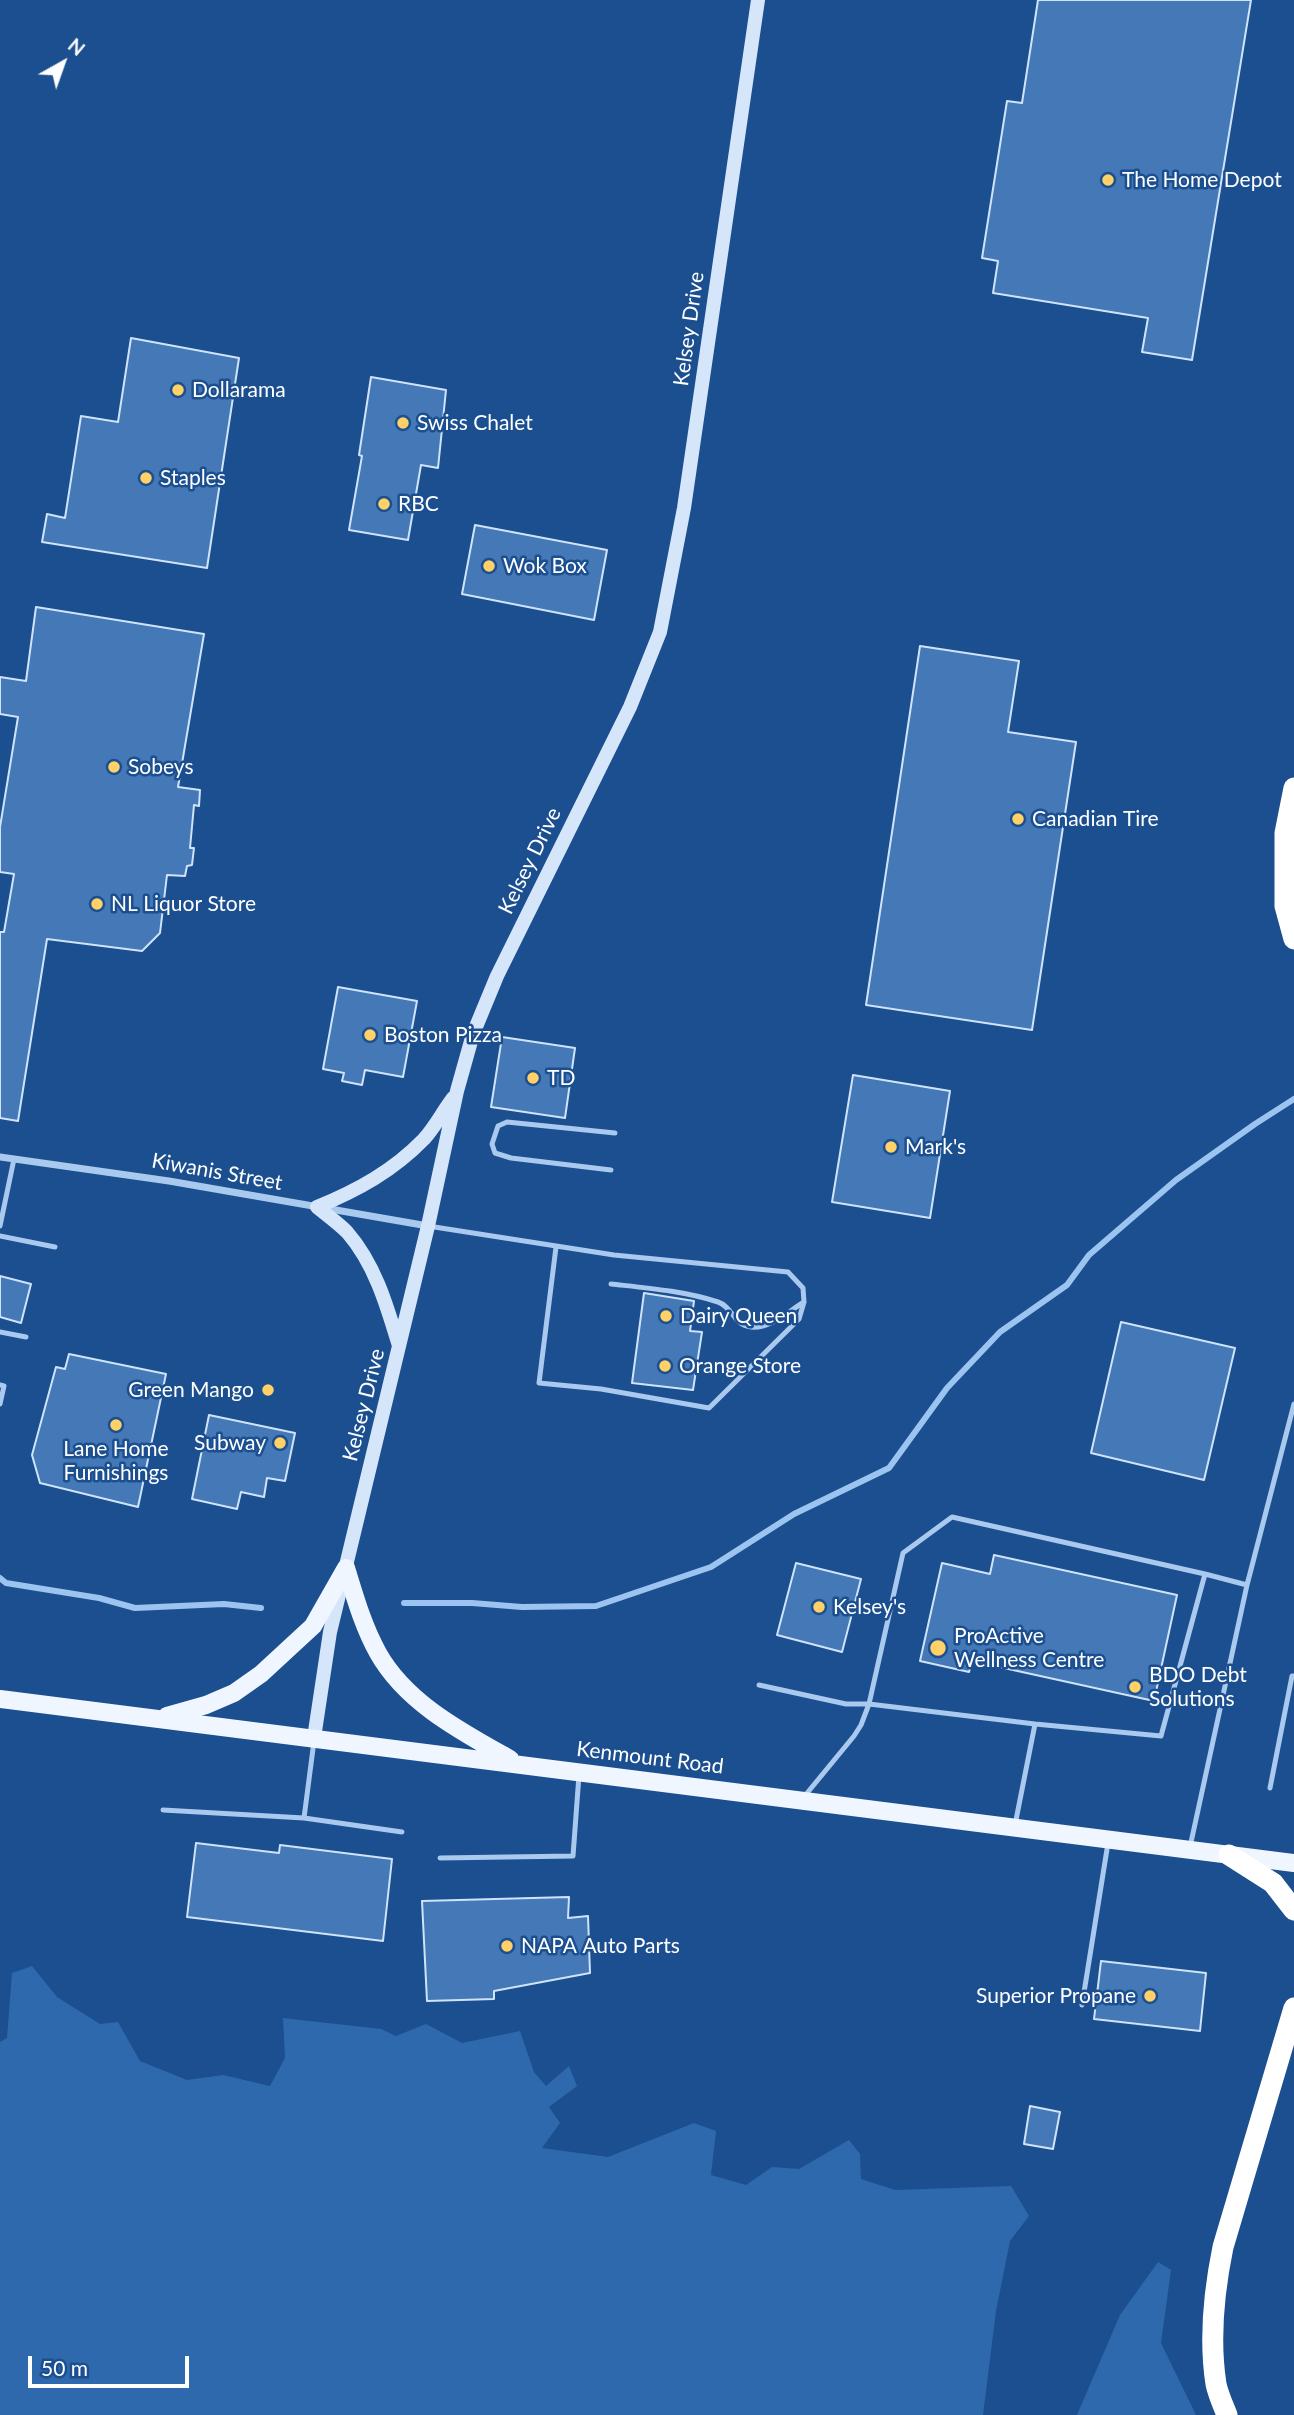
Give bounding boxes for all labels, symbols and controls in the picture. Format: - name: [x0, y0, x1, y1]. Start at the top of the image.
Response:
- north arrow: [28, 28, 98, 98]
- text: N: [64, 33, 90, 60]
- place label: The Home Depot: [1122, 167, 1282, 193]
- marker: The Home Depot: [1100, 172, 1116, 188]
- street label: Kelsey Drive: [668, 270, 710, 388]
- place label: Dollarama: [192, 377, 286, 403]
- marker: Dollarama: [170, 382, 186, 398]
- place label: Swiss Chalet: [417, 410, 533, 436]
- marker: Swiss Chalet: [395, 415, 411, 431]
- place label: Staples: [160, 465, 226, 491]
- marker: Staples: [138, 470, 154, 486]
- place label: RBC: [398, 491, 439, 517]
- marker: RBC: [376, 496, 392, 512]
- place label: Wok Box: [503, 553, 587, 579]
- marker: Wok Box: [481, 558, 497, 574]
- place label: Sobeys: [128, 754, 194, 780]
- marker: Sobeys: [106, 759, 122, 775]
- street label: Kelsey Drive: [493, 804, 567, 918]
- place label: Canadian Tire: [1032, 806, 1159, 832]
- marker: Canadian Tire: [1010, 811, 1026, 827]
- place label: NL Liquor Store: [111, 891, 256, 917]
- marker: NL Liquor Store: [89, 896, 105, 912]
- place label: Boston Pizza: [384, 1022, 502, 1048]
- marker: Boston Pizza: [362, 1027, 378, 1043]
- place label: TD: [547, 1065, 575, 1091]
- marker: TD: [525, 1070, 541, 1086]
- place label: Mark's: [905, 1134, 966, 1160]
- marker: Mark's: [883, 1139, 899, 1155]
- street label: Kiwanis Street: [150, 1148, 284, 1196]
- place label: Dairy Queen: [680, 1303, 797, 1329]
- marker: Dairy Queen: [658, 1308, 674, 1324]
- street label: Kelsey Drive: [338, 1346, 390, 1464]
- place label: Orange Store: [679, 1353, 801, 1379]
- marker: Orange Store: [657, 1358, 673, 1374]
- place label: Green Mango: [128, 1377, 254, 1403]
- marker: Green Mango: [260, 1382, 276, 1398]
- marker: Lane Home Furnishings: [108, 1417, 124, 1433]
- place label: Subway: [194, 1430, 266, 1456]
- marker: Subway: [272, 1435, 288, 1451]
- place label: Lane Home Furnishings: [63, 1436, 169, 1486]
- place label: Kelsey's: [833, 1594, 906, 1620]
- marker: Kelsey's: [811, 1599, 827, 1615]
- place label: ProActive Wellness Centre: [954, 1623, 1104, 1673]
- marker: ProActive Wellness Centre: [928, 1638, 948, 1658]
- place label: BDO Debt Solutions: [1149, 1662, 1247, 1712]
- marker: BDO Debt Solutions: [1127, 1679, 1143, 1695]
- street label: Kenmount Road: [575, 1736, 725, 1780]
- place label: NAPA Auto Parts: [521, 1933, 680, 1959]
- marker: NAPA Auto Parts: [499, 1938, 515, 1954]
- place label: Superior Propane: [976, 1983, 1136, 2009]
- marker: Superior Propane: [1142, 1988, 1158, 2004]
- scale bar: [32, 2342, 192, 2386]
- text: 50 m: [41, 2355, 88, 2380]

